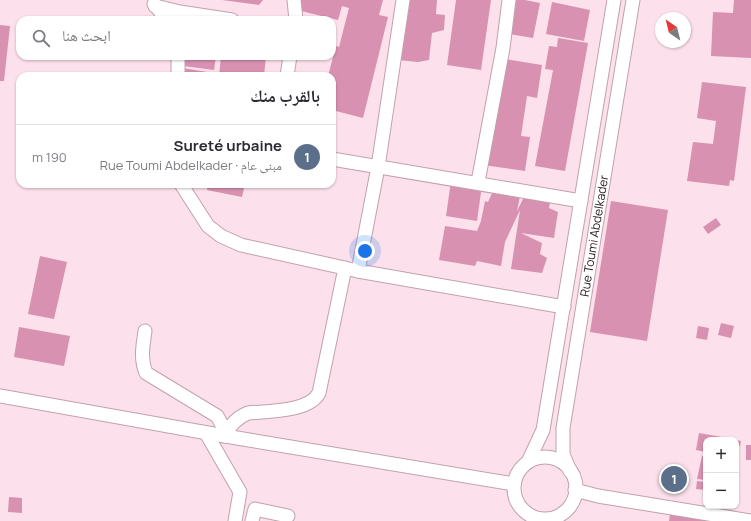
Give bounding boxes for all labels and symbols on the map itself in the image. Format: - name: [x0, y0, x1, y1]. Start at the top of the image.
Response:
- north arrow: [655, 12, 691, 48]
- street label: Rue Toumi Abdelkader: [576, 173, 612, 298]
- your location: [355, 241, 375, 261]
- pin: 1: [661, 464, 687, 494]

